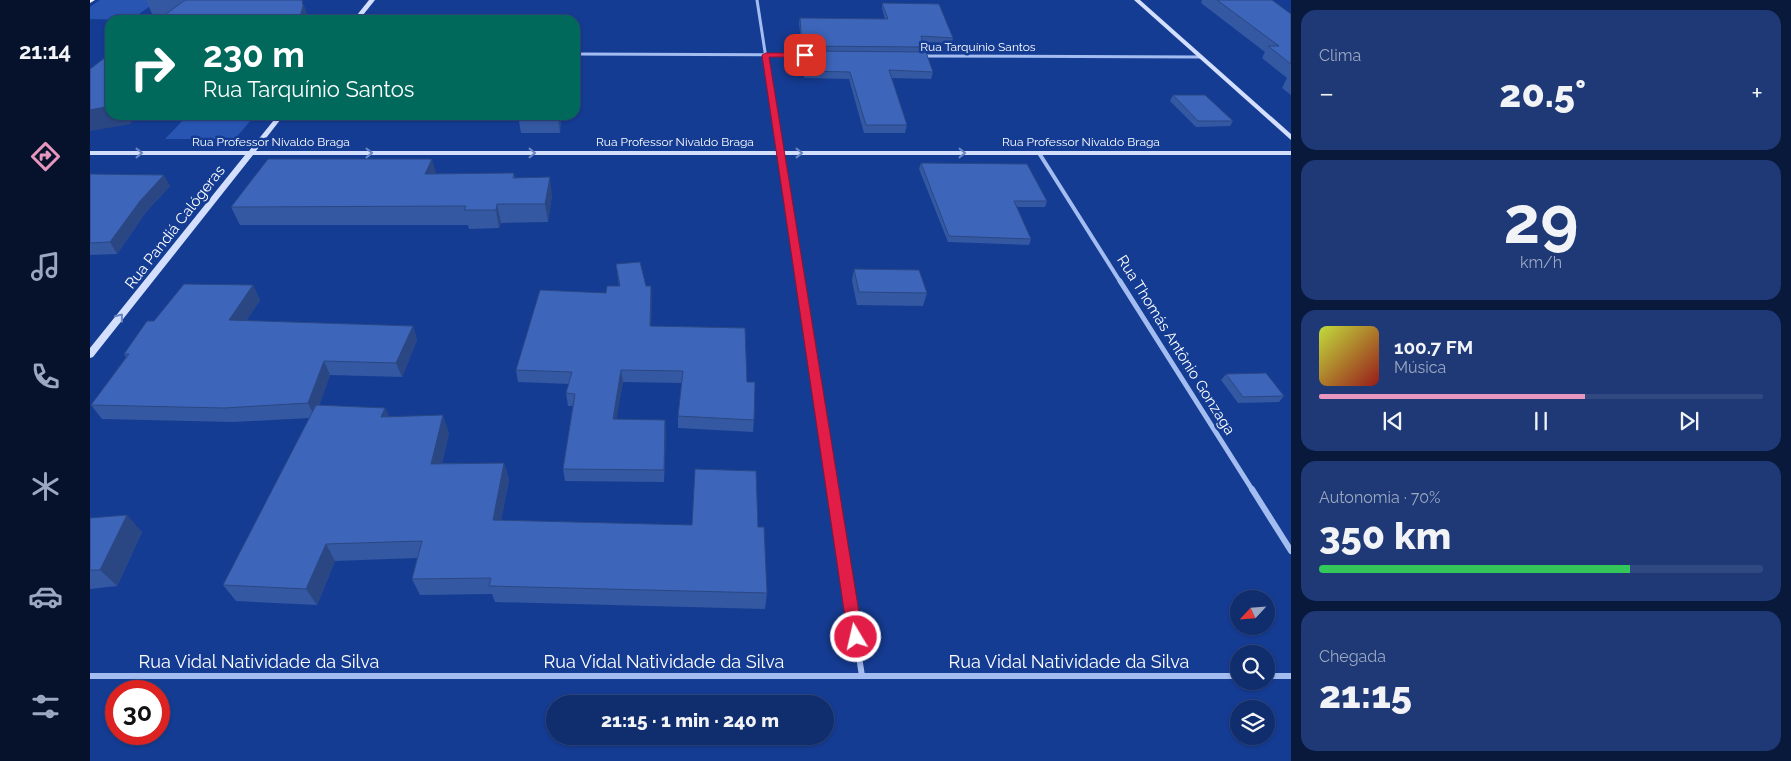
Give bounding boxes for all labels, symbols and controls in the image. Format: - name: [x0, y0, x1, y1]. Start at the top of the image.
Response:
- text: 230 m: [203, 34, 305, 75]
- pin: [784, 34, 826, 76]
- icon: right: [120, 35, 185, 100]
- text: 21:14: [19, 38, 71, 64]
- street label: Rua Tarquínio Santos: [920, 40, 1036, 54]
- icon: arrive: [791, 41, 819, 69]
- text: Clima: [1319, 46, 1361, 65]
- text: 20.5°: [1499, 71, 1586, 116]
- text: Rua Tarquínio Santos: [203, 76, 414, 102]
- text: −: [1319, 77, 1334, 110]
- text: +: [1751, 77, 1763, 110]
- street label: Rua Professor Nivaldo Braga: [192, 135, 350, 149]
- street label: Rua Professor Nivaldo Braga: [596, 135, 754, 149]
- street label: Rua Professor Nivaldo Braga: [1002, 135, 1160, 149]
- icon: directions: [28, 139, 63, 174]
- one-way arrow: [135, 148, 143, 158]
- one-way arrow: [366, 148, 374, 158]
- one-way arrow: [528, 148, 536, 158]
- one-way arrow: [796, 148, 804, 158]
- one-way arrow: [958, 148, 966, 158]
- street label: Rua Pandiá Calógeras: [121, 162, 229, 292]
- text: 29: [1504, 182, 1578, 258]
- icon: music: [28, 249, 63, 284]
- street label: Rua Thomás Antônio Gonzaga: [1113, 252, 1239, 438]
- text: km/h: [1520, 253, 1562, 272]
- one-way arrow: [115, 314, 123, 323]
- text: 100.7 FM: [1394, 336, 1473, 358]
- text: Música: [1394, 358, 1446, 377]
- icon: phone: [28, 359, 63, 394]
- icon: previous: [1379, 407, 1407, 435]
- icon: pause: [1527, 407, 1555, 435]
- icon: next: [1675, 407, 1703, 435]
- icon: climate: [28, 469, 63, 504]
- text: Autonomia · 70%: [1319, 488, 1441, 507]
- text: 350 km: [1319, 513, 1451, 558]
- icon: car: [28, 579, 63, 614]
- north arrow: [1230, 590, 1275, 635]
- map controls: [1230, 590, 1275, 745]
- position arrow: [829, 610, 881, 662]
- button: search: [1230, 645, 1275, 690]
- text: Chegada: [1319, 647, 1386, 666]
- street label: Rua Vidal Natividade da Silva: [139, 651, 379, 672]
- street label: Rua Vidal Natividade da Silva: [544, 651, 784, 672]
- street label: Rua Vidal Natividade da Silva: [949, 651, 1189, 672]
- text: 21:15: [1319, 672, 1412, 717]
- speed limit sign: 30: [105, 680, 170, 745]
- icon: filters: [28, 689, 63, 724]
- button: layers: [1230, 700, 1275, 745]
- text: 21:15 · 1 min · 240 m: [601, 709, 779, 731]

